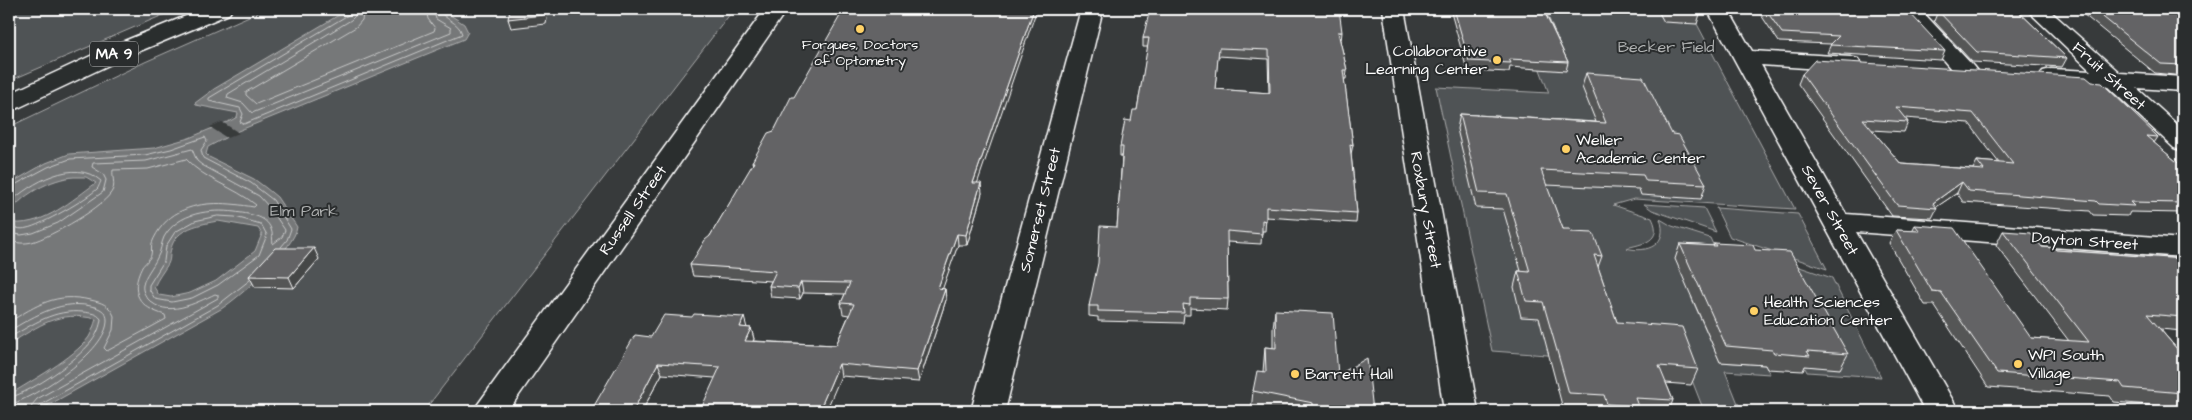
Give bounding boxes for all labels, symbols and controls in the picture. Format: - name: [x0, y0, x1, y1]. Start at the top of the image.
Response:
- marker: Forgues, Doctors of Optometry: [854, 23, 866, 35]
- place label: Forgues, Doctors of Optometry: [802, 35, 918, 71]
- park label: Becker Field: [1618, 36, 1714, 58]
- street label: Fruit Street: [2067, 37, 2151, 116]
- place label: Collaborative Learning Center: [1365, 40, 1487, 81]
- road number: MA 9: [90, 42, 138, 66]
- marker: Collaborative Learning Center: [1491, 54, 1503, 66]
- place label: Weller Academic Center: [1576, 129, 1705, 169]
- marker: Weller Academic Center: [1560, 143, 1572, 155]
- street label: Somerset Street: [1014, 145, 1066, 275]
- street label: Roxbury Street: [1404, 150, 1447, 271]
- street label: Russell Street: [594, 160, 672, 259]
- street label: Sever Street: [1796, 161, 1864, 260]
- park label: Elm Park: [270, 200, 338, 222]
- street label: Dayton Street: [2031, 226, 2139, 257]
- place label: Health Sciences Education Center: [1764, 291, 1892, 331]
- marker: Health Sciences Education Center: [1748, 305, 1760, 317]
- place label: WPI South Village: [2028, 344, 2104, 385]
- marker: WPI South Village: [2012, 358, 2024, 370]
- place label: Barrett Hall: [1305, 363, 1393, 385]
- marker: Barrett Hall: [1289, 368, 1301, 380]

